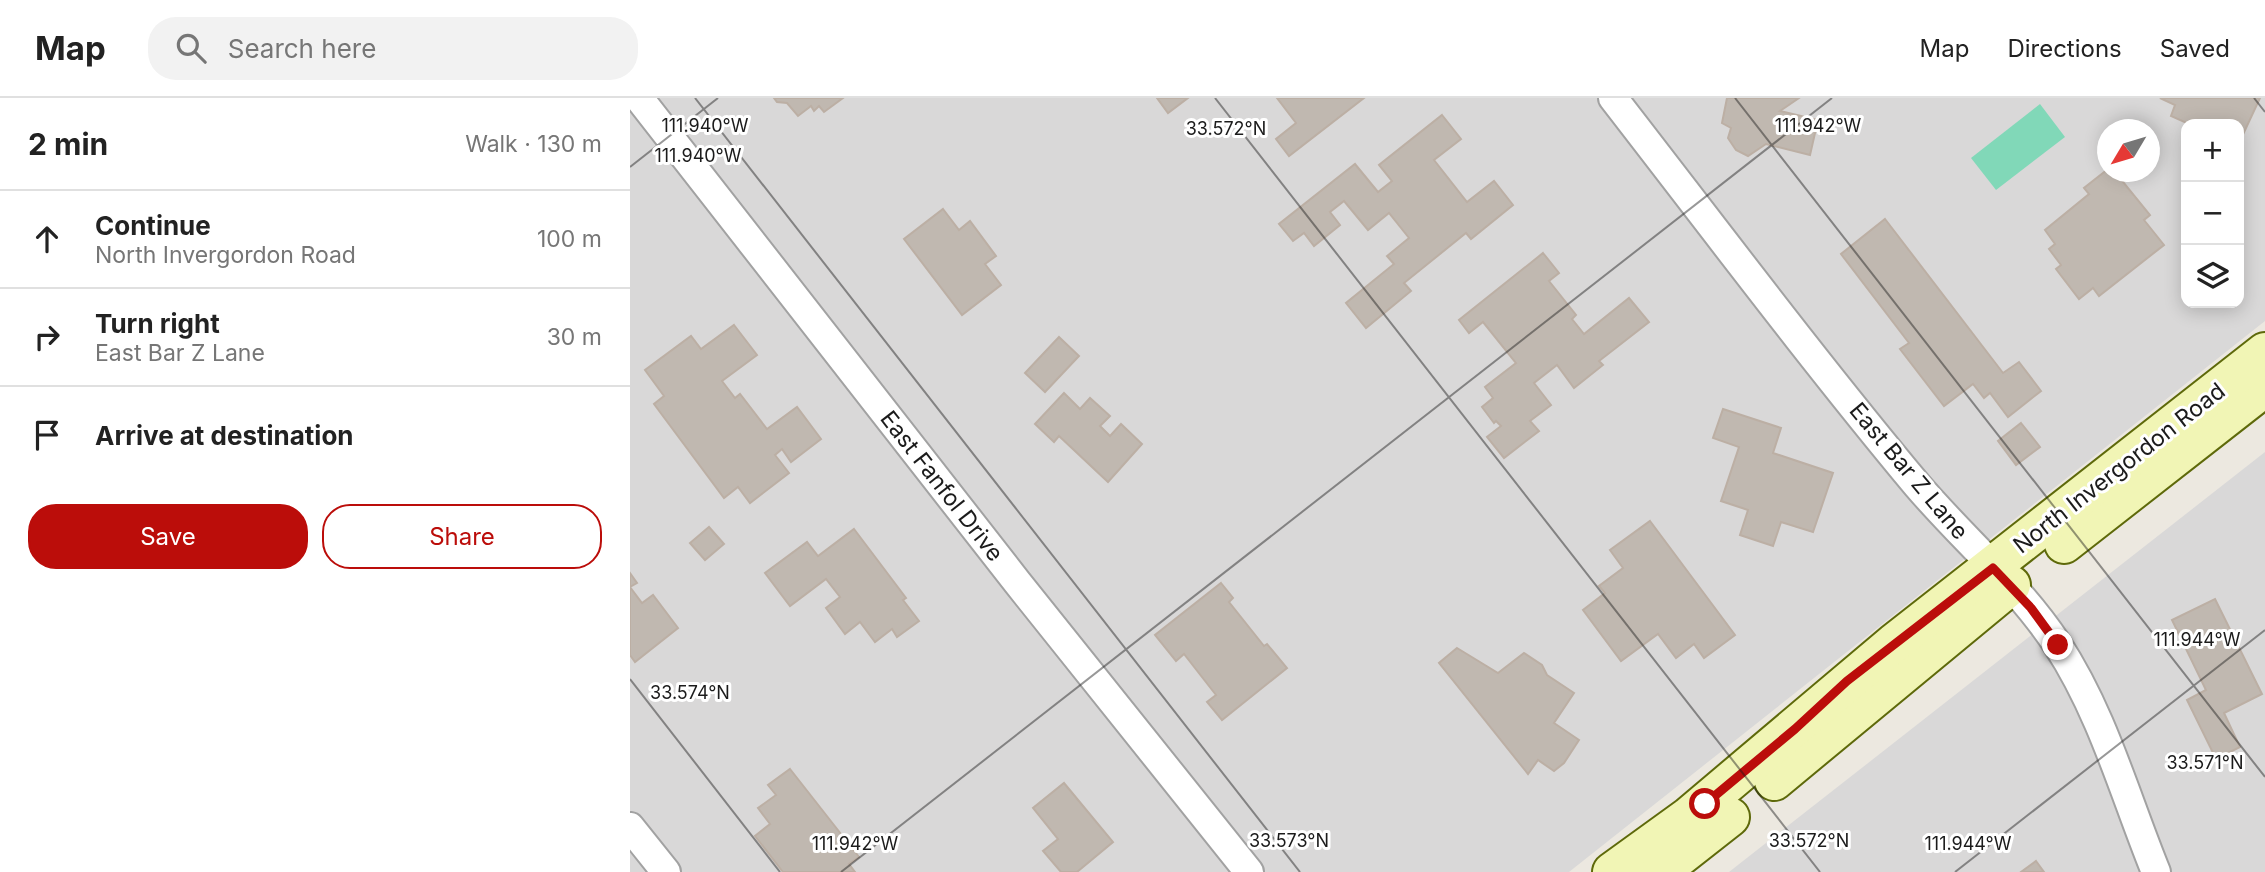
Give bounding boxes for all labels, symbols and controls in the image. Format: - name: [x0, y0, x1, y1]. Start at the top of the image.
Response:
- search box: [148, 17, 638, 80]
- text: Map: [35, 28, 106, 68]
- icon: search: [172, 29, 210, 67]
- text: Search here: [228, 33, 376, 64]
- text: Map: [1920, 34, 1969, 63]
- text: Directions: [2007, 34, 2122, 63]
- text: Saved: [2160, 34, 2230, 63]
- text: 111.940°W: [661, 115, 749, 136]
- text: 111.942°W: [1775, 115, 1862, 136]
- text: 33.572°N: [1186, 118, 1266, 139]
- north arrow: [2097, 119, 2160, 182]
- map controls: [2181, 119, 2244, 308]
- button: +: [2181, 119, 2244, 182]
- text: 2 min: [28, 126, 108, 162]
- text: Walk · 130 m: [465, 130, 602, 158]
- text: 111.940°W: [654, 145, 742, 166]
- button: −: [2181, 182, 2244, 245]
- text: Continue: [95, 210, 211, 241]
- icon: ahead: [28, 220, 66, 258]
- text: 100 m: [537, 225, 602, 253]
- text: North Invergordon Road: [95, 241, 356, 269]
- button: layers: [2181, 245, 2244, 308]
- text: Turn right: [95, 308, 220, 339]
- icon: right: [28, 318, 66, 356]
- text: 30 m: [547, 323, 602, 351]
- text: East Bar Z Lane: [95, 339, 265, 367]
- street label: North Invergordon Road: [2008, 377, 2230, 559]
- street label: East Bar Z Lane: [1844, 397, 1974, 545]
- street label: East Fanfol Drive: [875, 405, 1009, 567]
- icon: arrive: [28, 416, 66, 454]
- text: Arrive at destination: [95, 420, 354, 451]
- button: Save: [28, 504, 308, 569]
- button: Share: [322, 504, 602, 569]
- route end: [2042, 629, 2073, 660]
- text: 111.944°W: [2153, 629, 2241, 650]
- text: 33.574°N: [650, 682, 730, 703]
- text: 33.571°N: [2167, 752, 2243, 773]
- route start: [1689, 788, 1720, 819]
- text: 33.573°N: [1249, 830, 1329, 851]
- text: 33.572°N: [1769, 830, 1849, 851]
- text: 111.942°W: [812, 833, 899, 854]
- text: 111.944°W: [1924, 833, 2012, 854]

